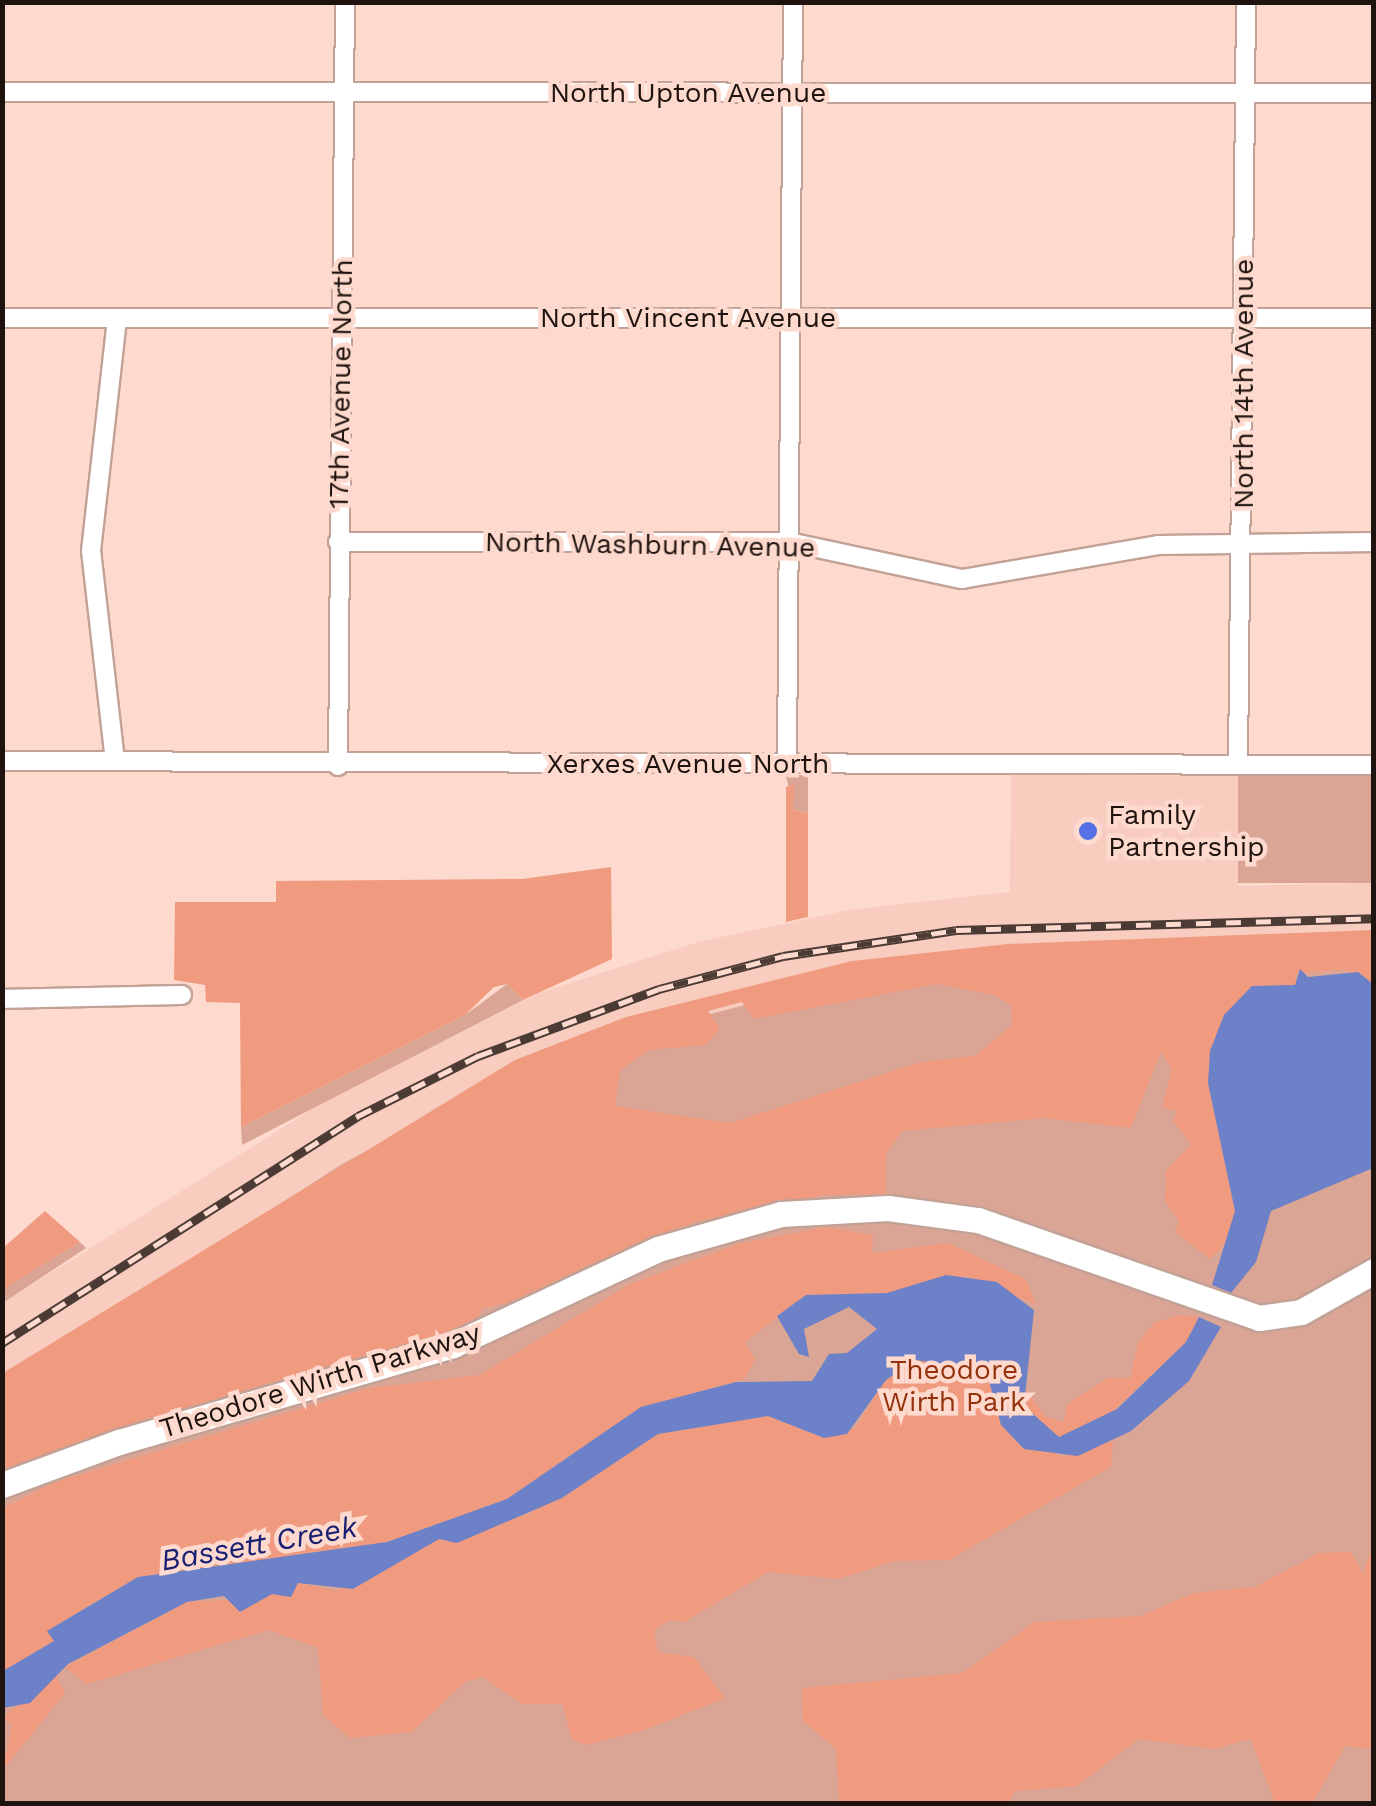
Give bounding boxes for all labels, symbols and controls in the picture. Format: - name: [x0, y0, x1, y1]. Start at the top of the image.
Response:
- street label: North Upton Avenue: [549, 76, 827, 110]
- street label: 17th Avenue North: [322, 258, 360, 510]
- street label: North 14th Avenue: [1227, 258, 1261, 510]
- street label: North Vincent Avenue: [539, 301, 837, 335]
- street label: North Washburn Avenue: [484, 525, 816, 565]
- street label: Xerxes Avenue North: [546, 747, 830, 781]
- place label: Family Partnership: [1108, 798, 1265, 864]
- marker: Family Partnership: [1077, 820, 1099, 842]
- street label: Theodore Wirth Parkway: [155, 1316, 485, 1446]
- park label: Theodore Wirth Park: [882, 1353, 1026, 1419]
- water label: Bassett Creek: [158, 1509, 360, 1579]

